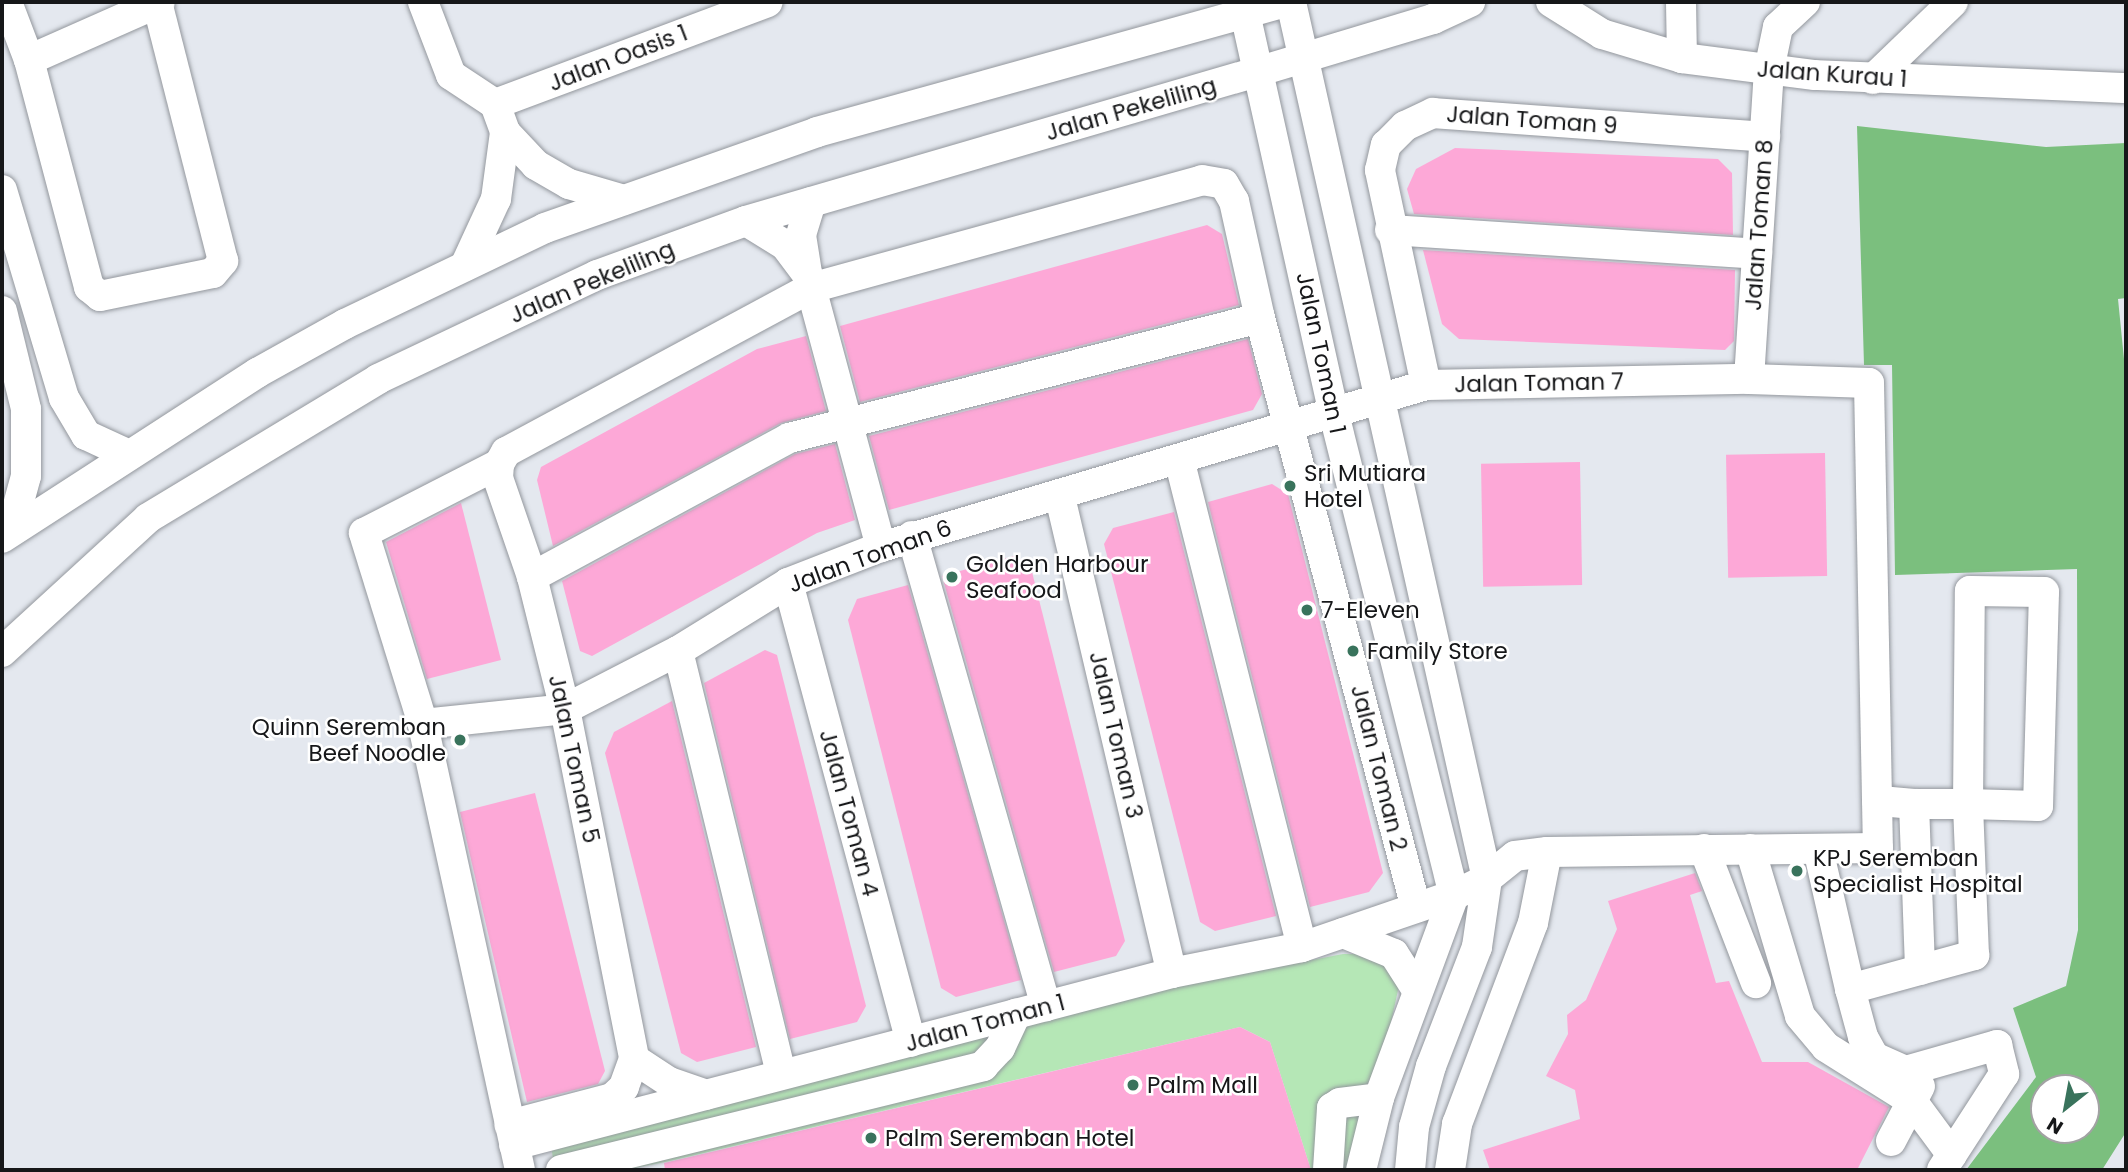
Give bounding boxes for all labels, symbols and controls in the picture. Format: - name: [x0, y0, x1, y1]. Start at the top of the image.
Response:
- street label: Jalan Oasis 1: [545, 19, 691, 97]
- street label: Jalan Kurau 1: [1756, 55, 1908, 93]
- street label: Jalan Pekeliling: [1042, 71, 1220, 147]
- street label: Jalan Toman 9: [1445, 100, 1619, 140]
- street label: Jalan Toman 8: [1739, 138, 1779, 312]
- street label: Jalan Pekeliling: [505, 235, 679, 329]
- street label: Jalan Toman 1: [1290, 270, 1352, 436]
- street label: Jalan Toman 7: [1454, 368, 1624, 398]
- place label: Sri Mutiara Hotel: [1304, 459, 1426, 513]
- marker: Sri Mutiara Hotel: [1282, 478, 1298, 494]
- street label: Jalan Toman 6: [785, 514, 955, 598]
- place label: Golden Harbour Seafood: [966, 550, 1149, 604]
- marker: Golden Harbour Seafood: [944, 569, 960, 585]
- place label: 7-Eleven: [1321, 596, 1420, 624]
- marker: 7-Eleven: [1299, 602, 1315, 618]
- place label: Family Store: [1367, 637, 1508, 665]
- marker: Family Store: [1345, 643, 1361, 659]
- street label: Jalan Toman 3: [1083, 649, 1149, 821]
- street label: Jalan Toman 5: [543, 672, 605, 846]
- street label: Jalan Toman 2: [1345, 682, 1413, 854]
- place label: Quinn Seremban Beef Noodle: [252, 713, 446, 767]
- street label: Jalan Toman 4: [813, 727, 885, 899]
- marker: Quinn Seremban Beef Noodle: [452, 732, 468, 748]
- place label: KPJ Seremban Specialist Hospital: [1813, 844, 2023, 898]
- marker: KPJ Seremban Specialist Hospital: [1787, 861, 1807, 881]
- street label: Jalan Toman 1: [902, 988, 1068, 1058]
- place label: Palm Mall: [1147, 1071, 1258, 1099]
- north arrow: [2030, 1074, 2100, 1144]
- marker: Palm Mall: [1125, 1077, 1141, 1093]
- text: N: [2042, 1110, 2068, 1141]
- place label: Palm Seremban Hotel: [885, 1124, 1135, 1152]
- marker: Palm Seremban Hotel: [863, 1130, 879, 1146]

